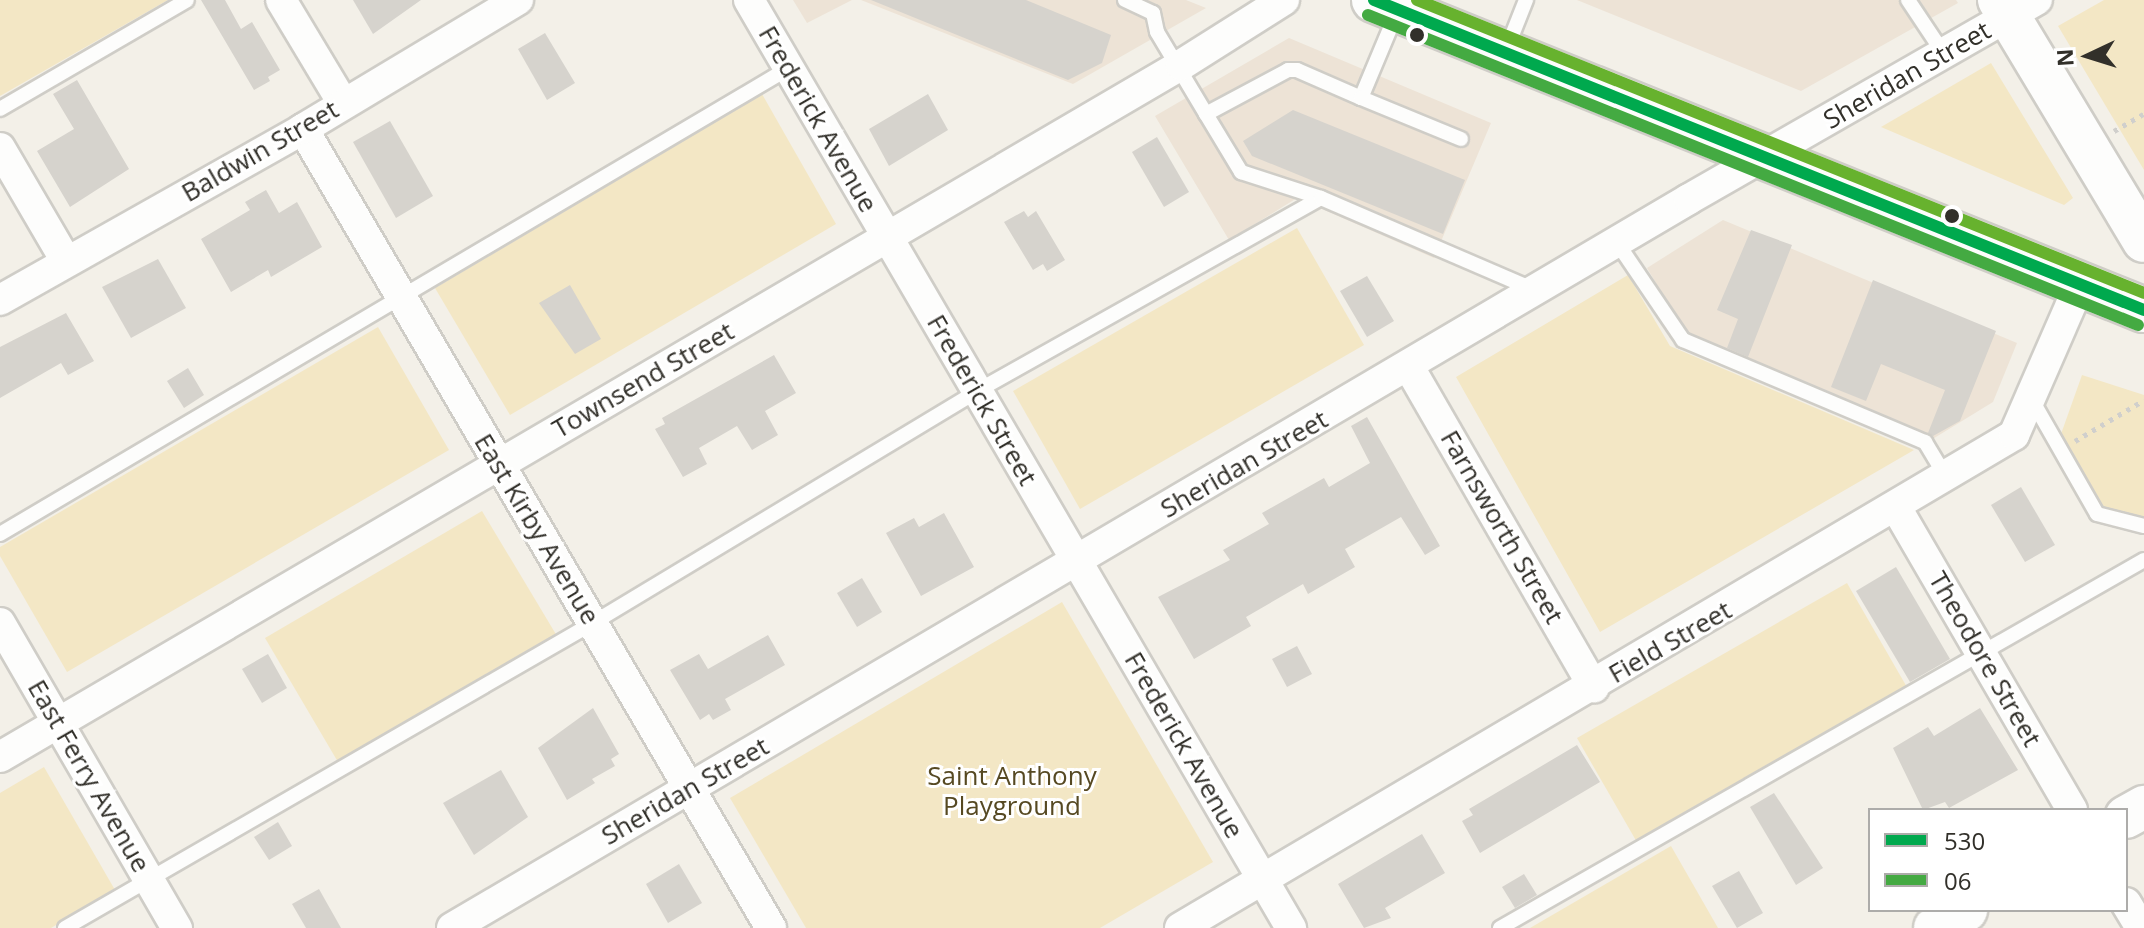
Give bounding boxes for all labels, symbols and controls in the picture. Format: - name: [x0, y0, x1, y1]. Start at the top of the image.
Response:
- street label: Sheridan Street: [1818, 15, 1996, 135]
- north arrow: [2048, 16, 2128, 96]
- street label: Frederick Avenue: [752, 20, 884, 218]
- unlabelled marker: [1409, 27, 1425, 43]
- text: N: [2048, 48, 2080, 68]
- street label: Baldwin Street: [176, 94, 344, 208]
- unlabelled marker: [1944, 208, 1960, 224]
- street label: Frederick Street: [921, 309, 1043, 491]
- street label: Townsend Street: [547, 315, 739, 445]
- street label: Sheridan Street: [1155, 404, 1333, 524]
- street label: Farnsworth Street: [1434, 425, 1570, 629]
- street label: East Kirby Avenue: [468, 428, 606, 630]
- street label: Theodore Street: [1922, 566, 2048, 752]
- street label: Field Street: [1603, 594, 1737, 690]
- street label: Frederick Avenue: [1118, 646, 1250, 844]
- street label: East Ferry Avenue: [21, 674, 157, 878]
- street label: Sheridan Street: [596, 731, 774, 851]
- park label: Saint Anthony Playground: [927, 760, 1097, 822]
- legend: [1868, 808, 2128, 912]
- text: 530: [1944, 824, 1985, 857]
- text: 06: [1944, 864, 1971, 897]

